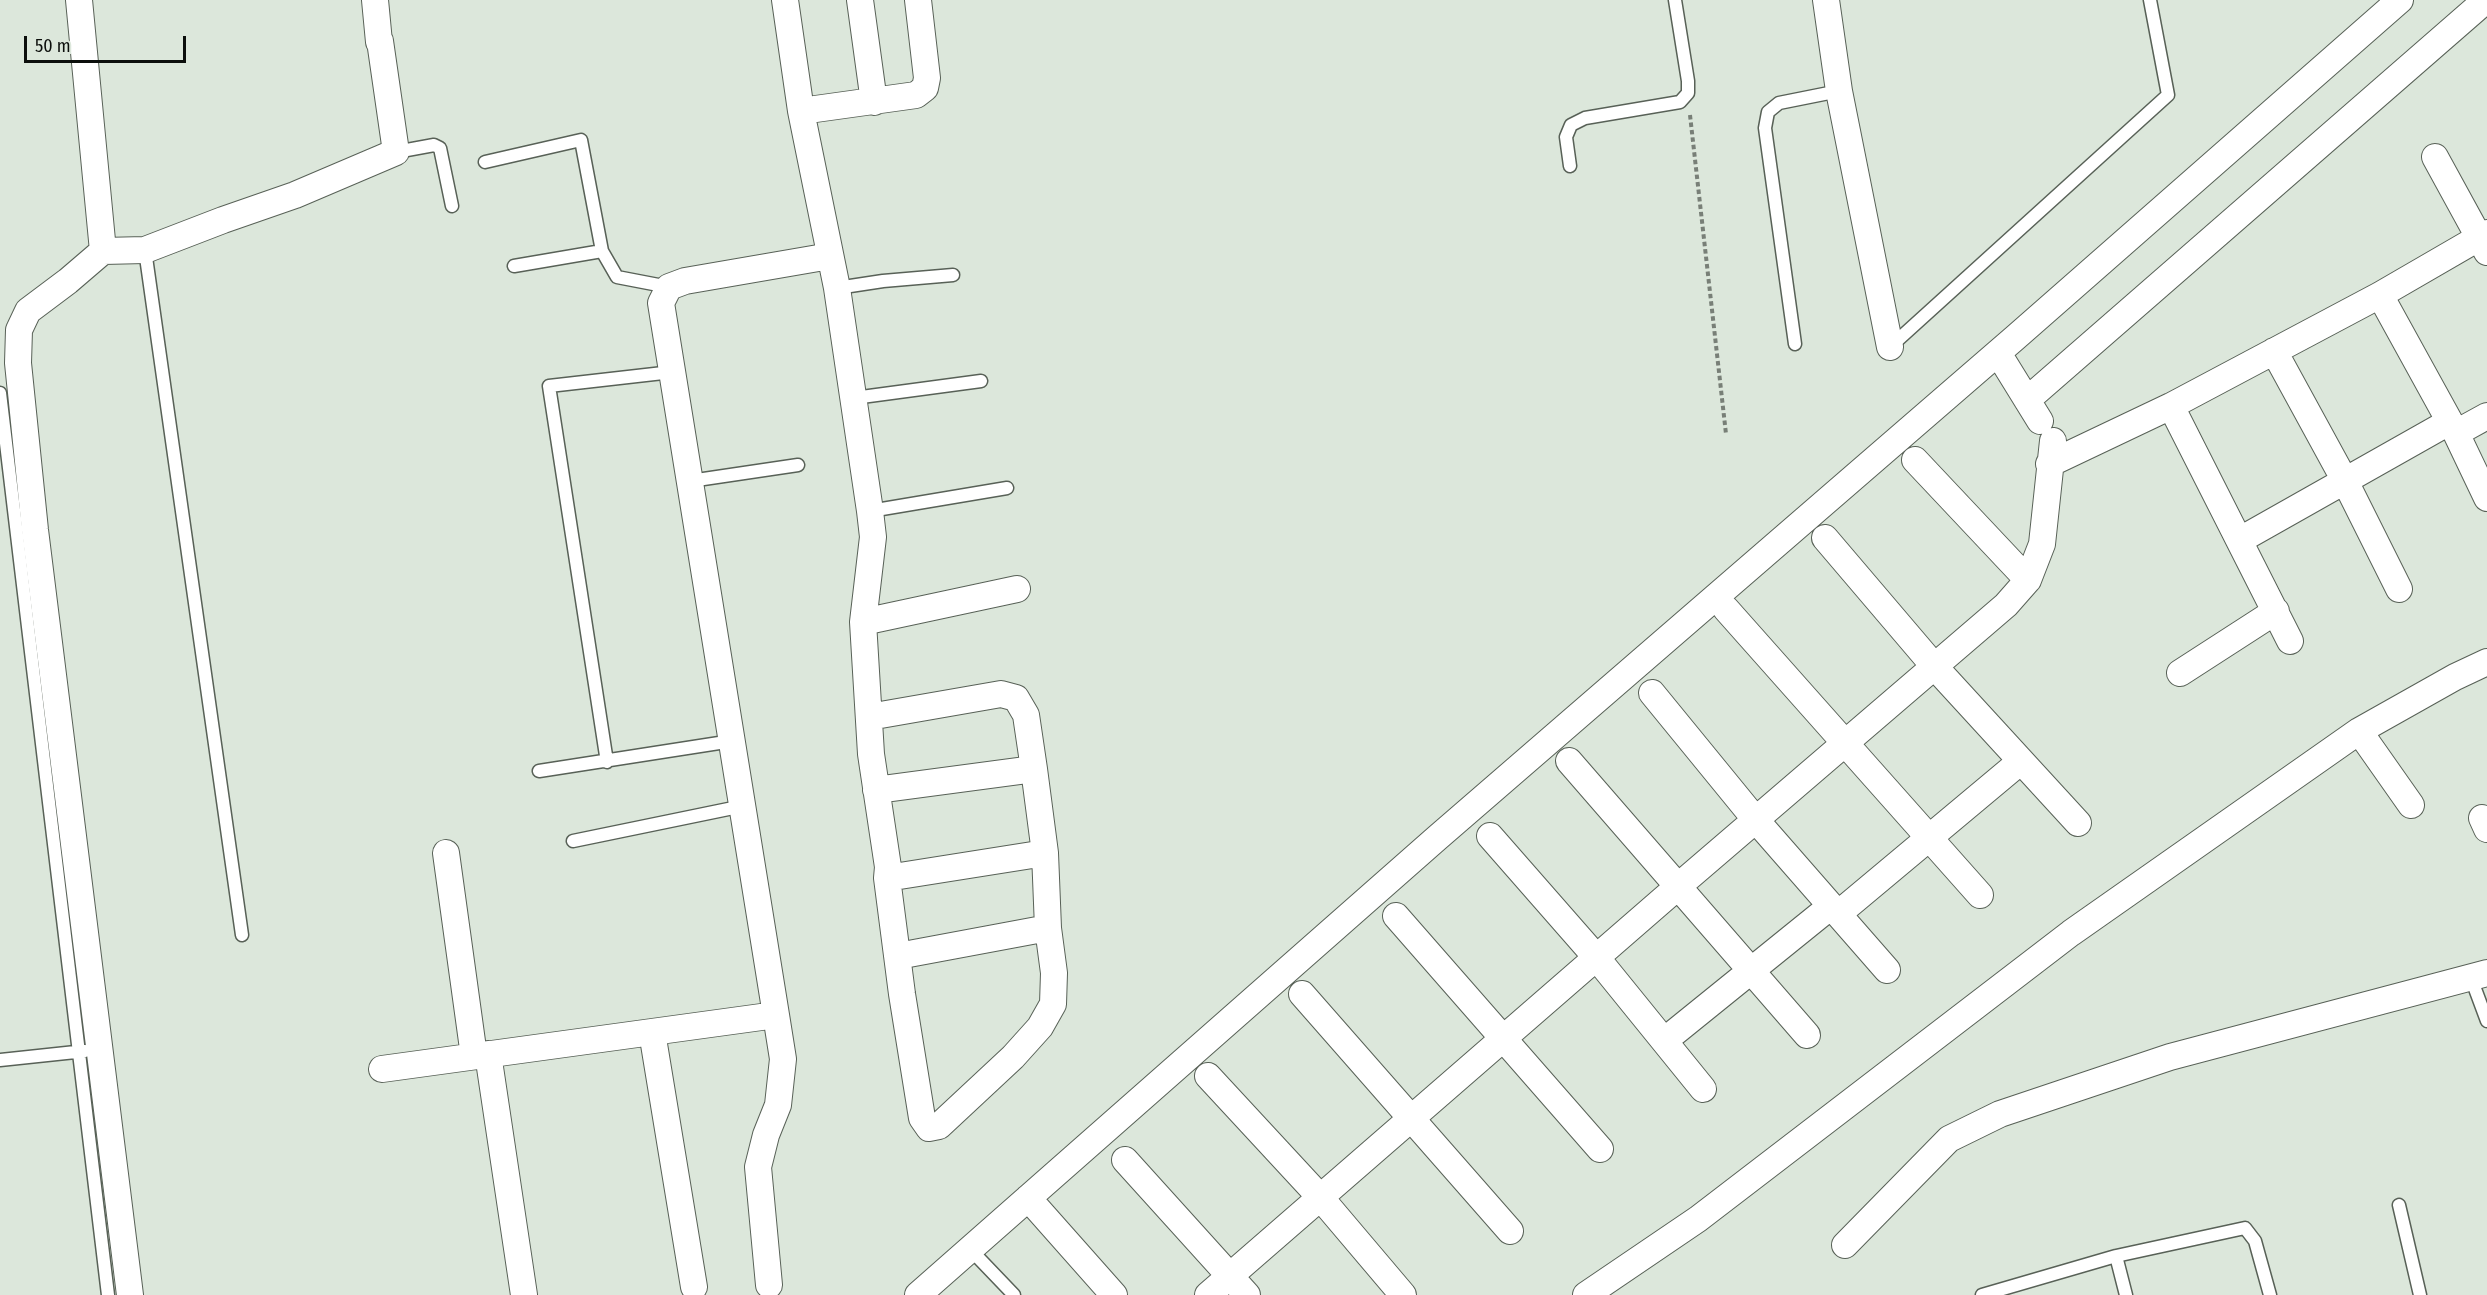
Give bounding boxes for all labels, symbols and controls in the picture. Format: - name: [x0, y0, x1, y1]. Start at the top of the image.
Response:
- scale bar: [27, 24, 189, 62]
- text: 50 m: [35, 35, 71, 57]

